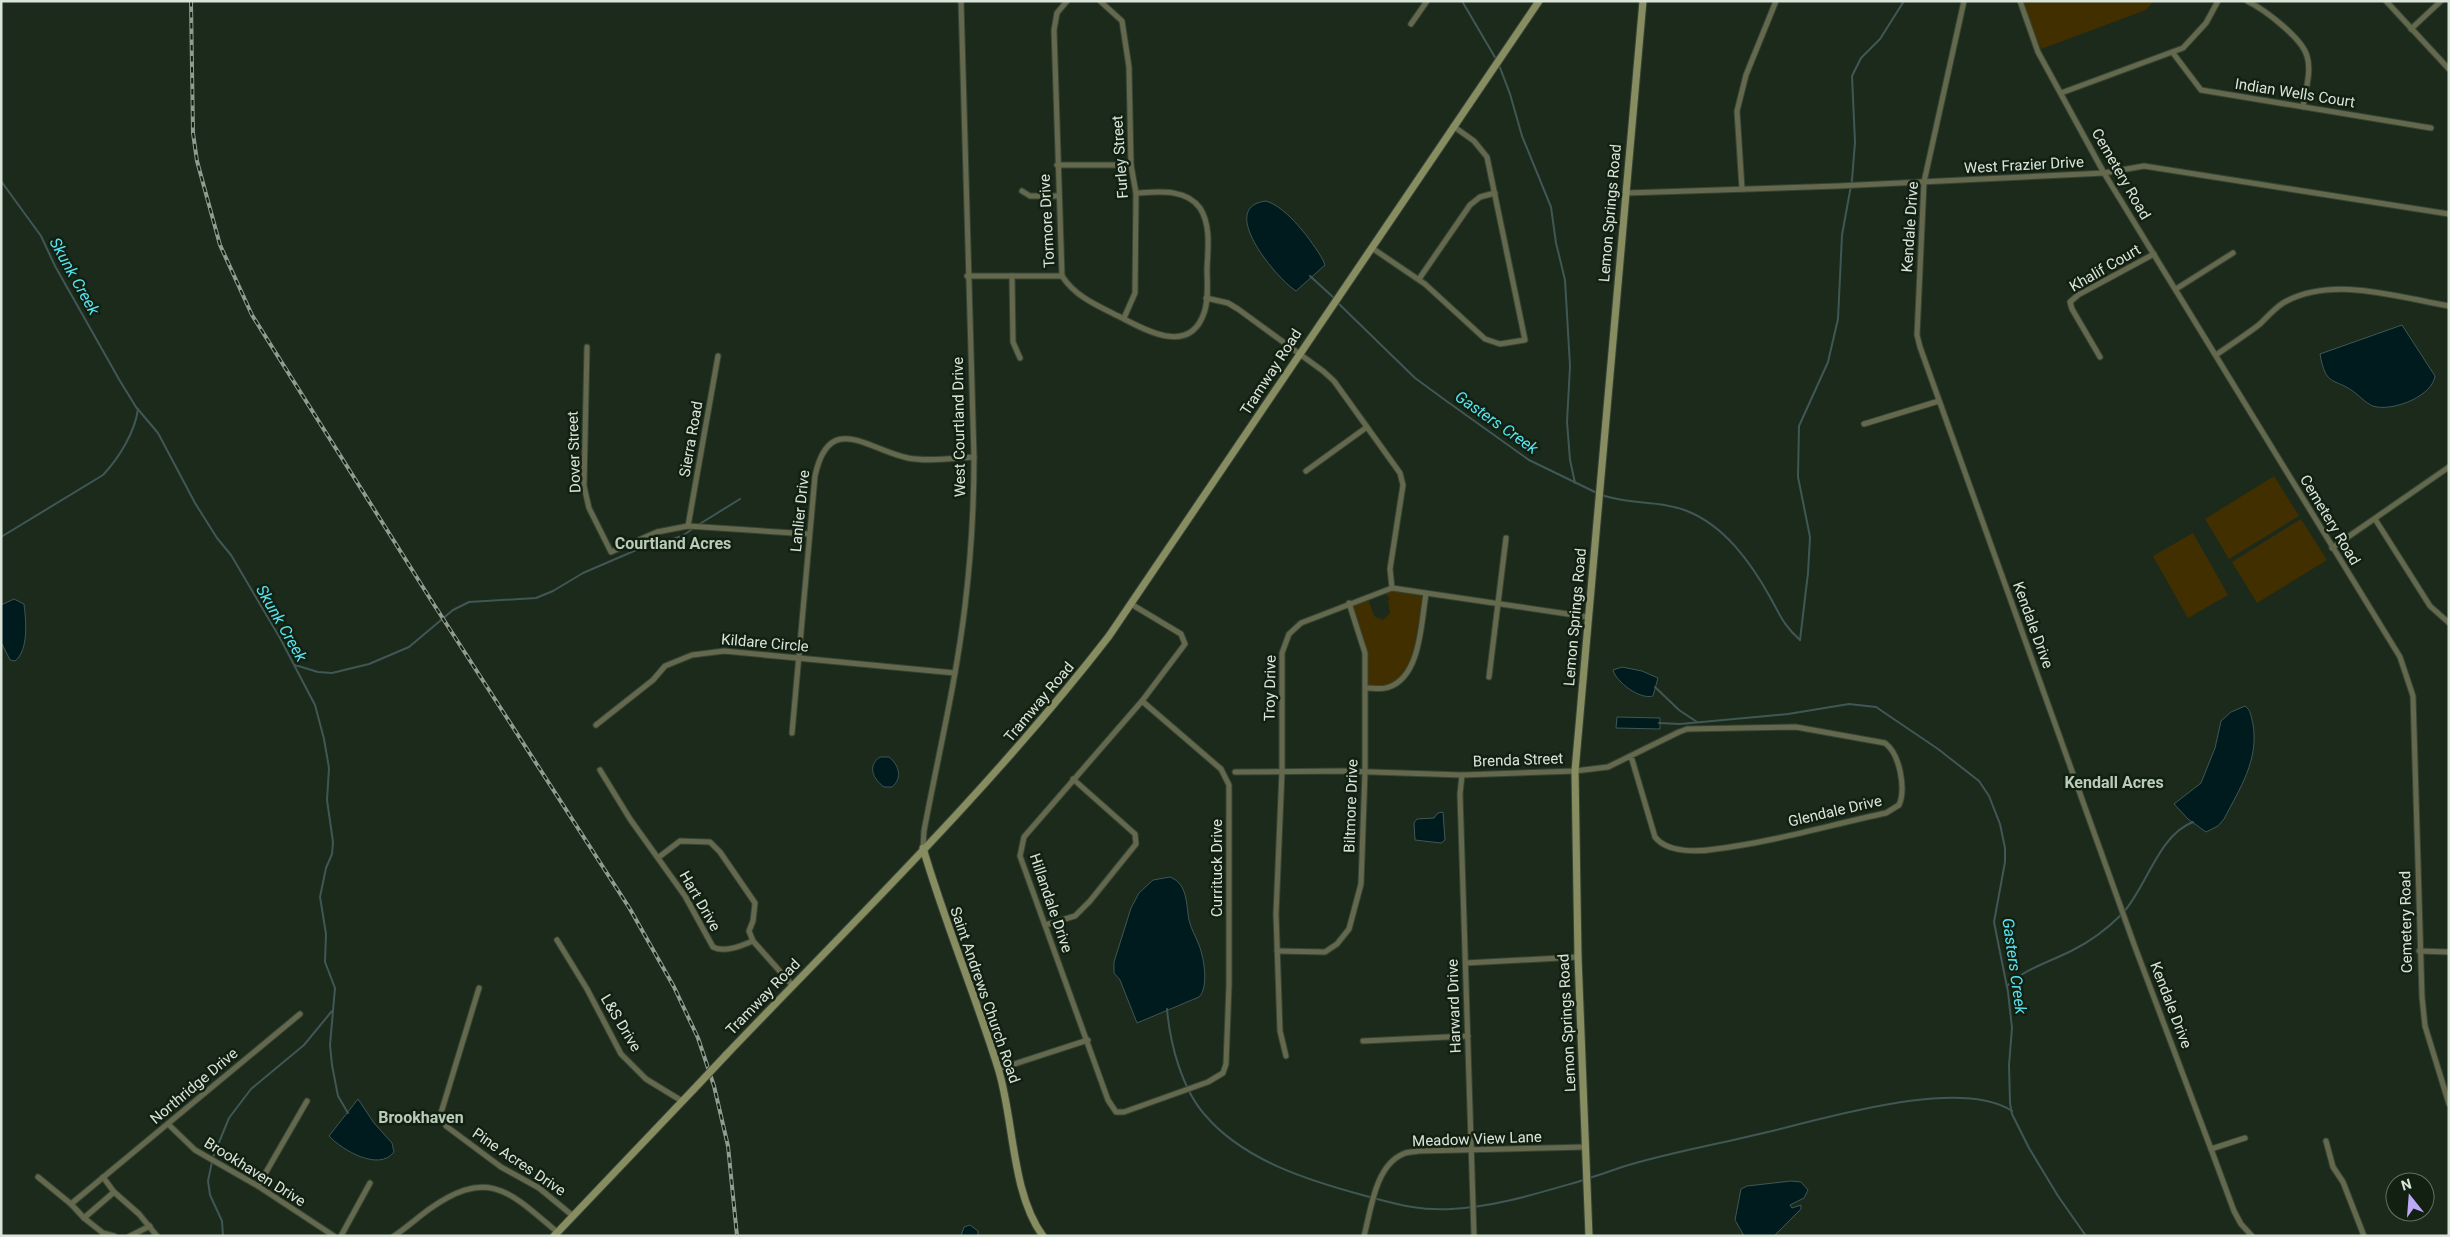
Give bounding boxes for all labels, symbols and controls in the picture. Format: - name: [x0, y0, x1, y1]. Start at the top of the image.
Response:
- street label: Indian Wells Court: [2234, 75, 2356, 111]
- street label: Furley Street: [1108, 115, 1132, 199]
- street label: Cemetery Road: [2088, 125, 2154, 223]
- street label: Lemon Springs Road: [1595, 143, 1625, 283]
- street label: West Frazier Drive: [1964, 153, 2084, 177]
- street label: Tormore Drive: [1036, 174, 1058, 268]
- street label: Kendale Drive: [1898, 181, 1922, 273]
- water label: Skunk Creek: [46, 234, 104, 319]
- street label: Khalif Court: [2066, 240, 2144, 296]
- street label: Tramway Road: [1236, 326, 1306, 418]
- street label: West Courtland Drive: [949, 357, 969, 497]
- water label: Gasters Creek: [1452, 387, 1543, 459]
- street label: Sierra Road: [675, 400, 707, 478]
- street label: Dover Street: [564, 411, 584, 493]
- street label: Lanlier Drive: [787, 469, 813, 553]
- street label: Cemetery Road: [2296, 472, 2364, 568]
- district label: Courtland Acres: [615, 534, 731, 553]
- street label: Lemon Springs Road: [1560, 547, 1590, 687]
- street label: Kendale Drive: [2009, 579, 2057, 671]
- water label: Skunk Creek: [252, 581, 312, 666]
- street label: Kildare Circle: [720, 630, 810, 656]
- street label: Troy Drive: [1260, 655, 1280, 721]
- street label: Tramway Road: [1000, 658, 1078, 746]
- street label: Brenda Street: [1472, 749, 1564, 771]
- street label: Biltmore Drive: [1340, 759, 1362, 853]
- district label: Kendall Acres: [2064, 773, 2164, 792]
- street label: Glendale Drive: [1786, 791, 1884, 831]
- street label: Currituck Drive: [1208, 819, 1226, 917]
- street label: Hillandale Drive: [1026, 851, 1076, 955]
- street label: Hart Drive: [676, 868, 724, 934]
- street label: Cemetery Road: [2396, 871, 2416, 973]
- street label: Saint Andrews Church Road: [946, 904, 1024, 1086]
- water label: Gasters Creek: [1998, 917, 2031, 1017]
- street label: Lemon Springs Road: [1554, 953, 1580, 1093]
- street label: Tramway Road: [722, 955, 804, 1039]
- street label: Harward Drive: [1443, 959, 1465, 1053]
- street label: Kendale Drive: [2146, 959, 2196, 1051]
- street label: L&S Drive: [597, 991, 645, 1055]
- street label: Northridge Drive: [147, 1044, 242, 1128]
- district label: Brookhaven: [378, 1108, 464, 1127]
- street label: Pine Acres Drive: [469, 1124, 569, 1200]
- street label: Meadow View Lane: [1412, 1128, 1542, 1150]
- street label: Brookhaven Drive: [201, 1134, 309, 1210]
- north arrow: [2385, 1172, 2435, 1222]
- text: N: [2399, 1175, 2413, 1194]

